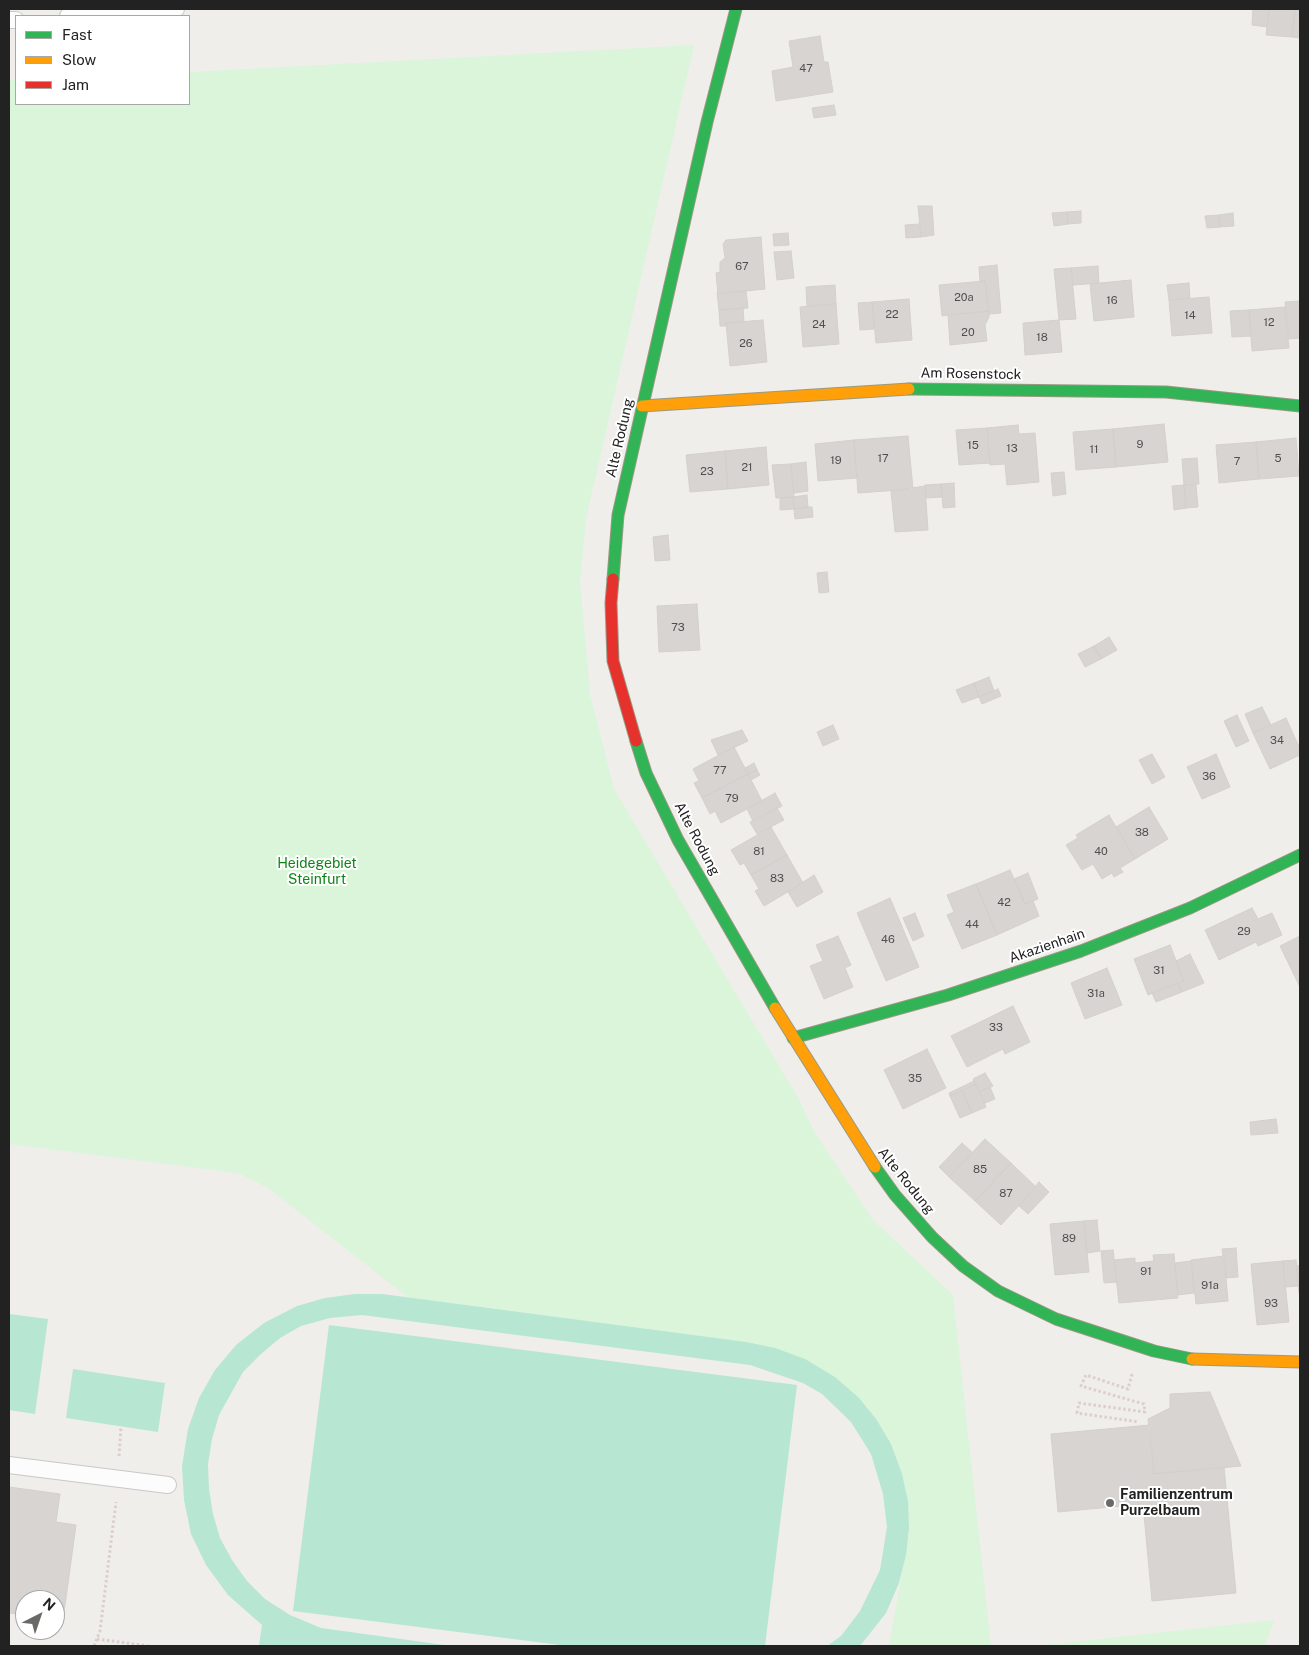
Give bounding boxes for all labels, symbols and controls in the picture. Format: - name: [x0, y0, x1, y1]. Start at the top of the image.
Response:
- legend: [15, 15, 190, 105]
- text: Fast: [62, 26, 92, 43]
- text: Slow: [62, 51, 96, 68]
- house number: 47: [799, 62, 813, 76]
- text: Jam: [62, 76, 89, 93]
- house number: 67: [735, 260, 749, 274]
- house number: 20a: [954, 291, 974, 305]
- house number: 16: [1106, 294, 1118, 308]
- house number: 22: [885, 308, 899, 322]
- house number: 14: [1184, 309, 1196, 323]
- house number: 12: [1263, 316, 1275, 330]
- house number: 24: [812, 318, 826, 332]
- house number: 20: [961, 326, 975, 340]
- house number: 18: [1036, 331, 1048, 345]
- house number: 26: [739, 337, 753, 351]
- street label: Am Rosenstock: [920, 365, 1022, 383]
- street label: Alte Rodung: [603, 397, 637, 479]
- house number: 9: [1137, 438, 1143, 452]
- house number: 15: [967, 439, 979, 453]
- house number: 13: [1006, 442, 1018, 456]
- house number: 11: [1090, 443, 1098, 457]
- house number: 17: [877, 452, 889, 466]
- house number: 5: [1274, 452, 1282, 466]
- house number: 19: [830, 454, 842, 468]
- house number: 7: [1234, 455, 1240, 469]
- house number: 21: [741, 461, 753, 475]
- house number: 23: [700, 465, 714, 479]
- house number: 73: [671, 621, 685, 635]
- house number: 34: [1270, 734, 1284, 748]
- house number: 77: [713, 764, 727, 778]
- house number: 36: [1202, 770, 1216, 784]
- house number: 79: [725, 792, 739, 806]
- street label: Alte Rodung: [671, 799, 723, 879]
- house number: 38: [1135, 826, 1149, 840]
- house number: 81: [753, 845, 765, 859]
- house number: 40: [1094, 845, 1108, 859]
- park label: Heidegebiet Steinfurt: [277, 856, 357, 889]
- house number: 83: [770, 872, 784, 886]
- house number: 42: [997, 896, 1011, 910]
- house number: 44: [965, 918, 979, 932]
- street label: Akazienhain: [1007, 925, 1087, 967]
- house number: 29: [1237, 925, 1251, 939]
- house number: 46: [881, 933, 895, 947]
- house number: 31: [1153, 964, 1165, 978]
- house number: 31a: [1087, 987, 1105, 1001]
- house number: 33: [989, 1021, 1003, 1035]
- house number: 35: [908, 1072, 922, 1086]
- street label: Alte Rodung: [874, 1144, 938, 1218]
- house number: 85: [973, 1163, 987, 1177]
- house number: 87: [999, 1187, 1013, 1201]
- house number: 89: [1062, 1232, 1076, 1246]
- house number: 91: [1140, 1265, 1152, 1279]
- house number: 91a: [1201, 1279, 1219, 1293]
- house number: 93: [1264, 1297, 1278, 1311]
- place label: Familienzentrum Purzelbaum: [1120, 1487, 1233, 1520]
- marker: Familienzentrum Purzelbaum: [1104, 1497, 1116, 1509]
- north arrow: [15, 1590, 65, 1640]
- text: N: [40, 1595, 59, 1614]

